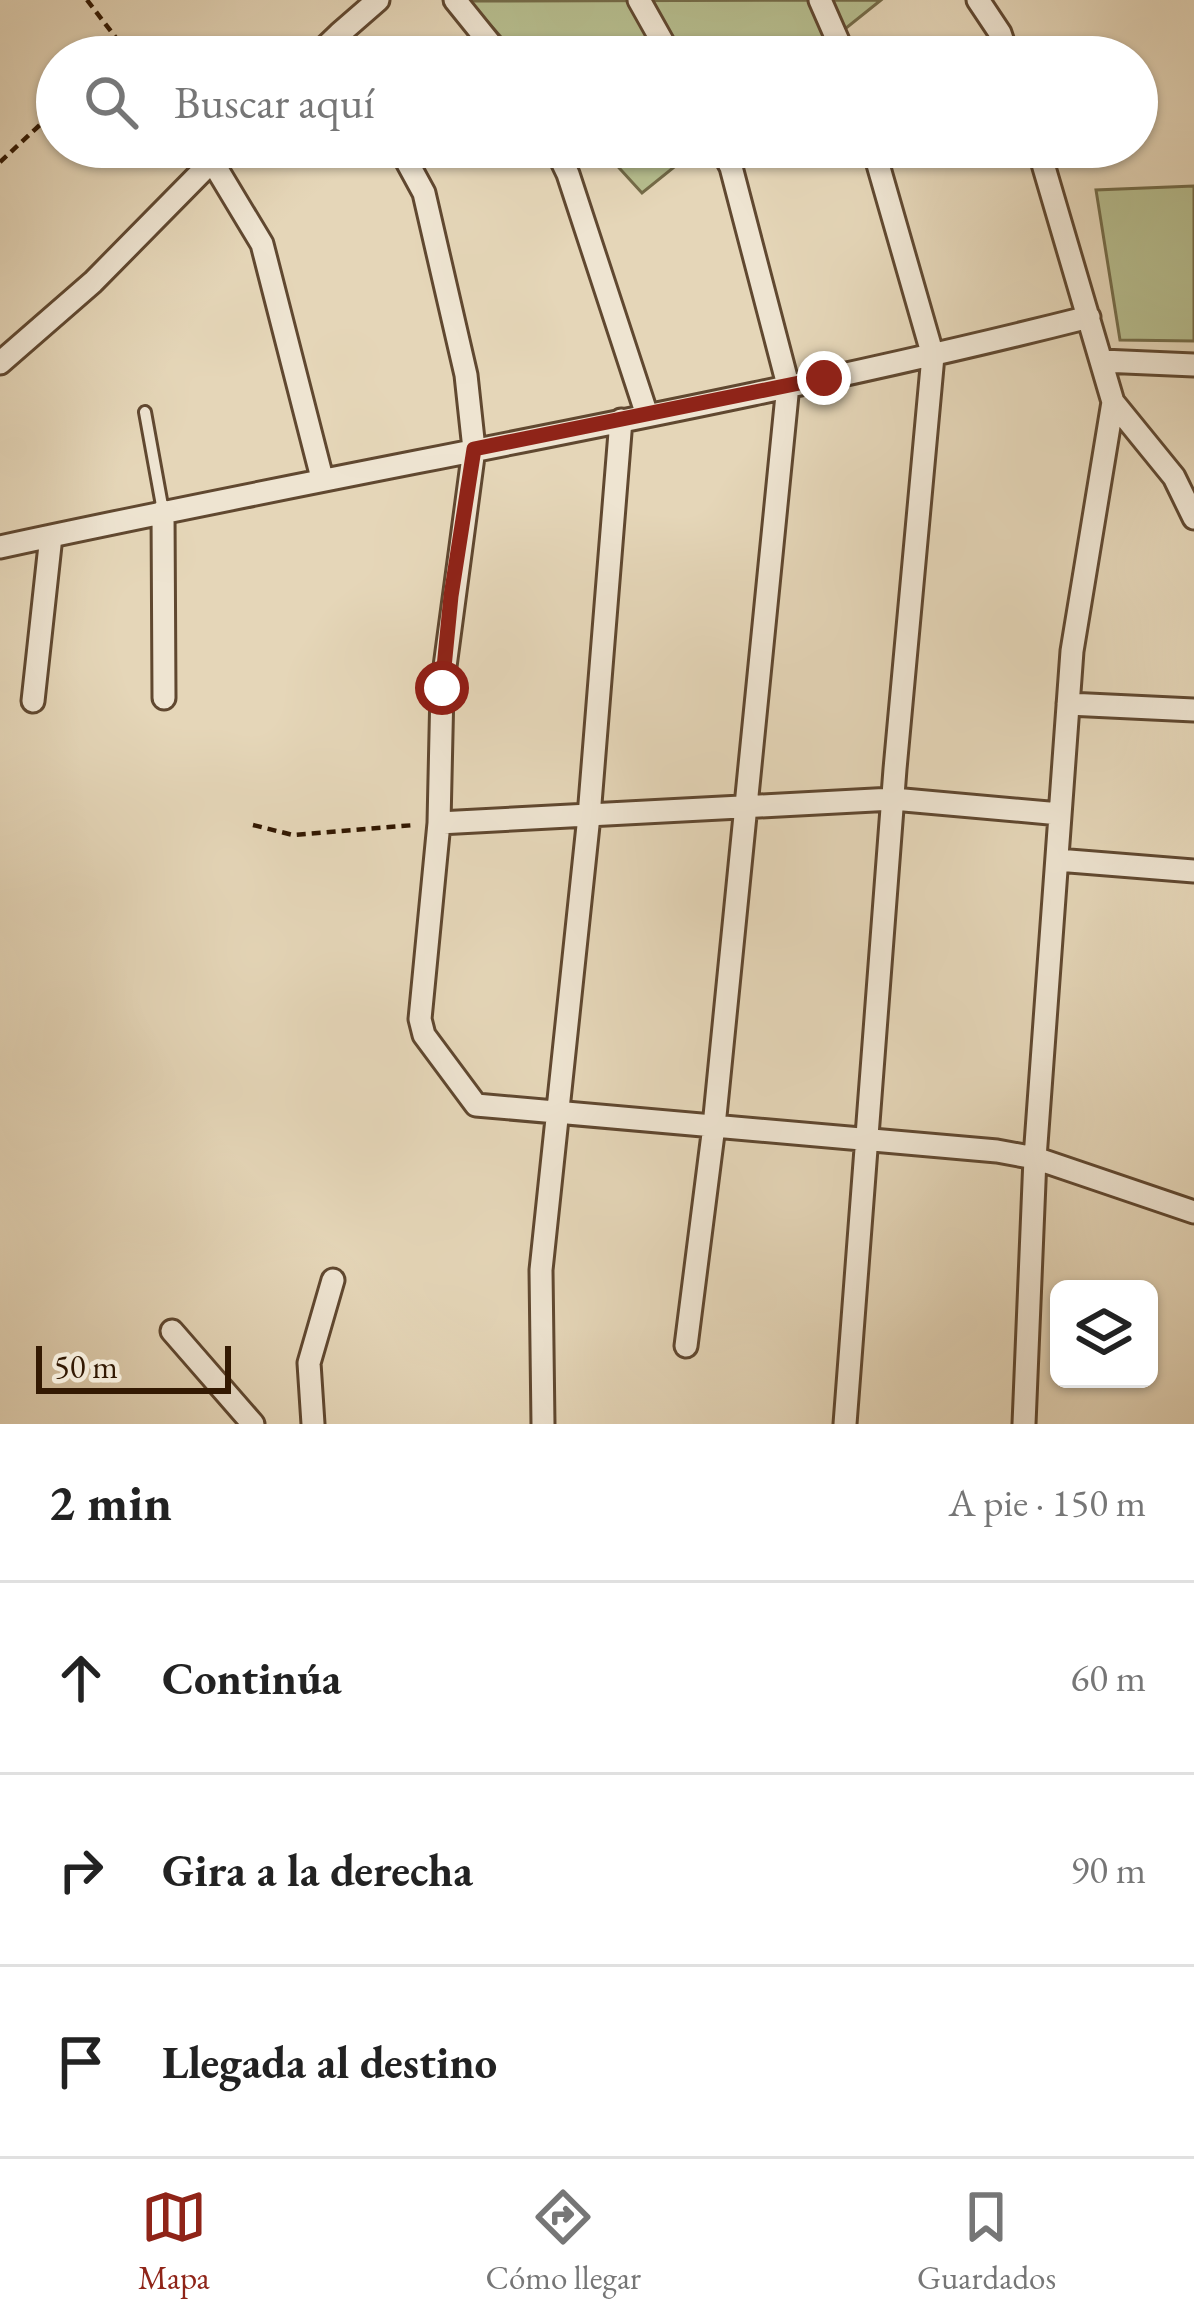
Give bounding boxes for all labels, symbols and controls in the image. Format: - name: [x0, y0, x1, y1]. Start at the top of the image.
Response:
- search box: [36, 36, 1158, 168]
- icon: search: [78, 69, 144, 135]
- text: Buscar aquí: [174, 73, 374, 131]
- route end: [797, 351, 851, 405]
- route start: [415, 661, 469, 715]
- map controls: [1050, 1280, 1158, 1388]
- button: layers: [1050, 1280, 1158, 1388]
- scale bar: [36, 1340, 231, 1393]
- text: 50 m: [54, 1345, 118, 1388]
- text: 2 min: [48, 1469, 172, 1535]
- text: A pie · 150 m: [949, 1477, 1146, 1528]
- icon: ahead: [48, 1645, 114, 1711]
- text: Continúa: [162, 1649, 341, 1707]
- text: 60 m: [1070, 1652, 1146, 1703]
- icon: right: [48, 1837, 114, 1903]
- text: Gira a la derecha: [162, 1841, 473, 1899]
- text: 90 m: [1070, 1844, 1146, 1895]
- icon: arrive: [48, 2029, 114, 2095]
- text: Llegada al destino: [162, 2033, 497, 2091]
- tab: Mapa: [138, 2184, 210, 2299]
- tab: Cómo llegar: [486, 2184, 641, 2299]
- tab: Guardados: [917, 2184, 1056, 2299]

